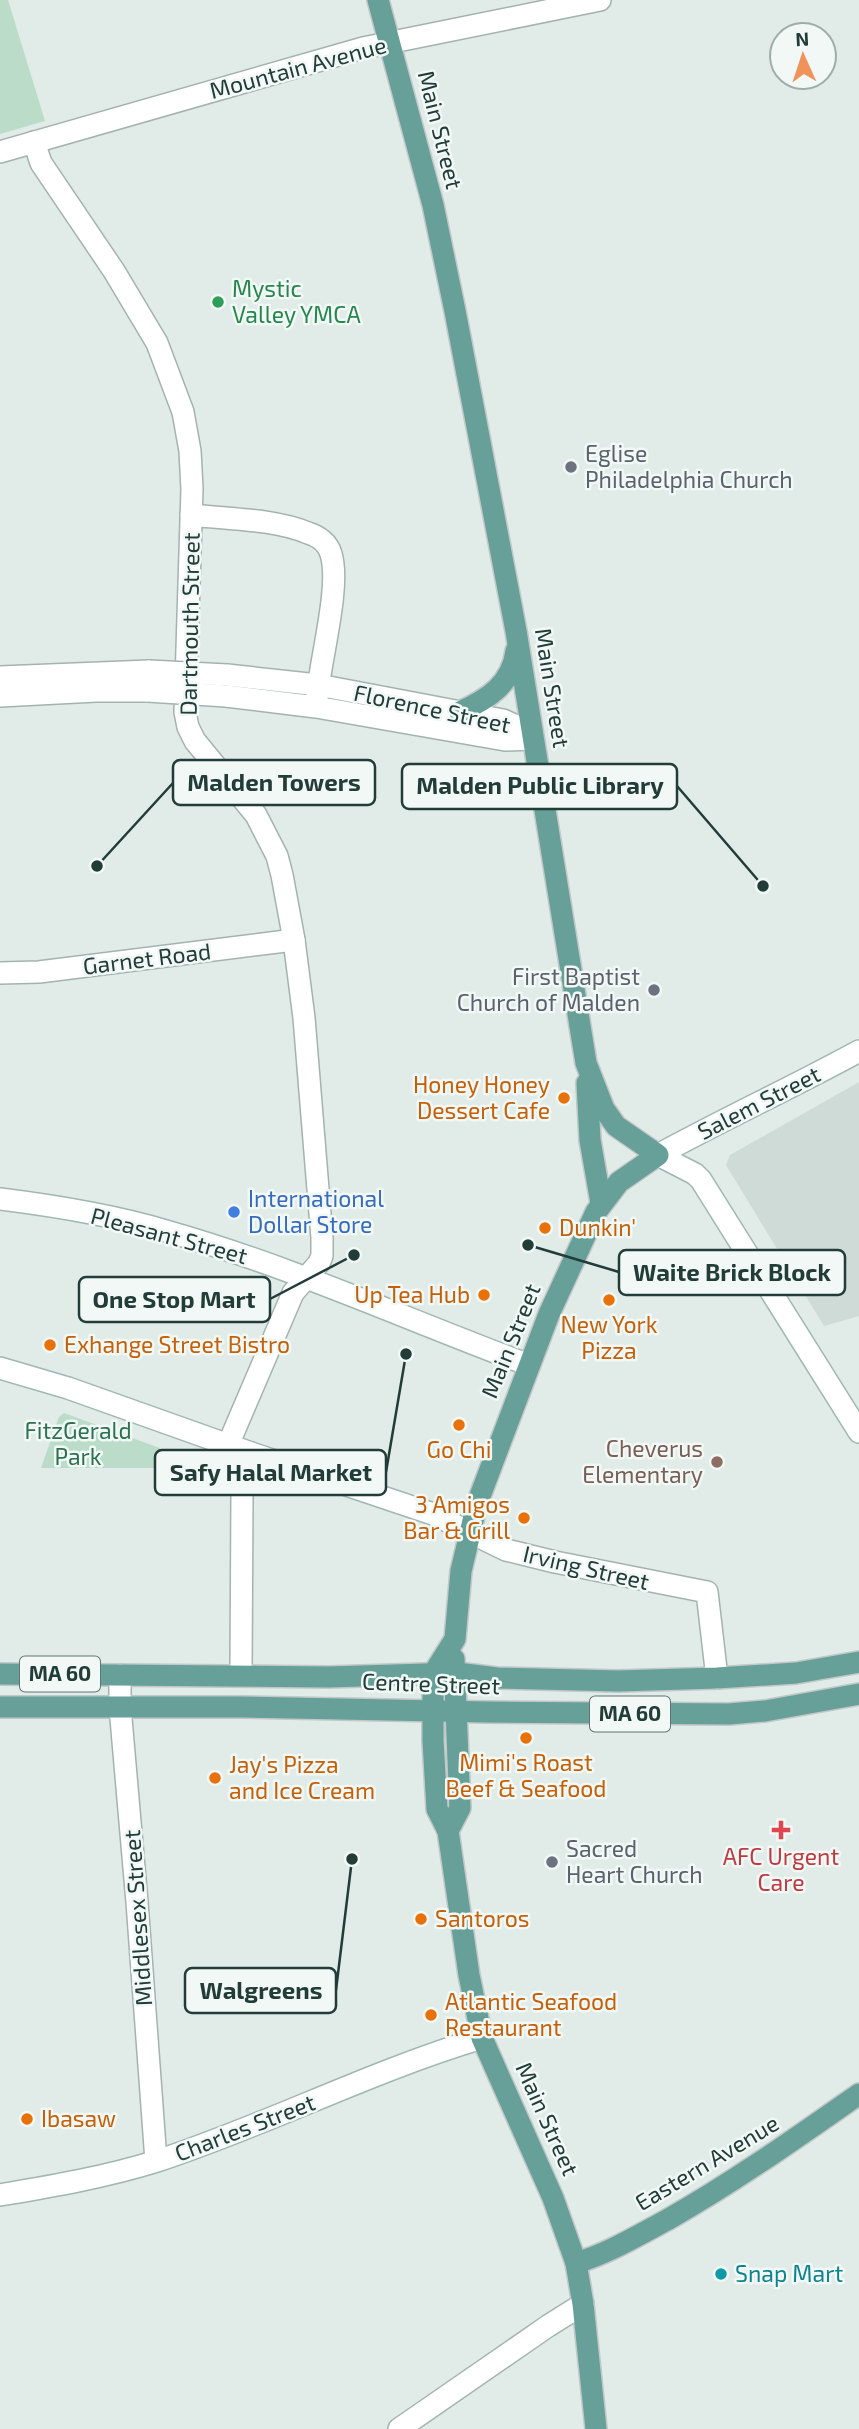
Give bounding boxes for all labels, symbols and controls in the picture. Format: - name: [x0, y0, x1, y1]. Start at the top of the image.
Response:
- north arrow: [768, 21, 838, 91]
- text: N: [795, 27, 810, 50]
- street label: Mountain Avenue: [206, 30, 389, 104]
- street label: Main Street: [413, 68, 469, 192]
- place label: Mystic Valley YMCA: [232, 274, 361, 328]
- marker: Mystic Valley YMCA: [210, 294, 226, 310]
- place label: Eglise Philadelphia Church: [585, 439, 793, 493]
- marker: Eglise Philadelphia Church: [563, 459, 579, 475]
- street label: Dartmouth Street: [173, 532, 205, 716]
- street label: Main Street: [530, 626, 576, 750]
- street label: Florence Street: [351, 678, 513, 738]
- callout: Malden Towers: [173, 760, 375, 805]
- callout: Malden Public Library: [402, 764, 677, 809]
- text: Malden Towers: [187, 767, 361, 796]
- text: Malden Public Library: [416, 770, 664, 799]
- street label: Garnet Road: [81, 936, 213, 980]
- place label: First Baptist Church of Malden: [457, 962, 640, 1016]
- marker: First Baptist Church of Malden: [646, 982, 662, 998]
- street label: Salem Street: [693, 1059, 825, 1145]
- place label: Honey Honey Dessert Cafe: [413, 1070, 550, 1124]
- marker: Honey Honey Dessert Cafe: [556, 1090, 572, 1106]
- place label: International Dollar Store: [248, 1184, 384, 1238]
- street label: Pleasant Street: [88, 1201, 251, 1269]
- marker: International Dollar Store: [226, 1204, 242, 1220]
- place label: Dunkin': [559, 1213, 636, 1241]
- marker: Dunkin': [537, 1220, 553, 1236]
- callout: Waite Brick Block: [619, 1250, 845, 1295]
- text: Waite Brick Block: [633, 1257, 832, 1286]
- callout: One Stop Mart: [79, 1277, 270, 1322]
- street label: Main Street: [474, 1279, 546, 1402]
- place label: Up Tea Hub: [354, 1280, 470, 1308]
- text: One Stop Mart: [93, 1284, 256, 1313]
- marker: Up Tea Hub: [476, 1287, 492, 1303]
- marker: New York Pizza: [601, 1292, 617, 1308]
- place label: New York Pizza: [560, 1310, 658, 1364]
- place label: Exhange Street Bistro: [64, 1330, 290, 1358]
- marker: Exhange Street Bistro: [42, 1337, 58, 1353]
- park label: FitzGerald Park: [24, 1416, 132, 1470]
- marker: Go Chi: [451, 1417, 467, 1433]
- place label: Cheverus Elementary: [582, 1434, 703, 1488]
- place label: Go Chi: [427, 1435, 491, 1463]
- callout: Safy Halal Market: [155, 1450, 386, 1495]
- marker: Cheverus Elementary: [709, 1454, 725, 1470]
- text: Safy Halal Market: [170, 1457, 372, 1486]
- place label: 3 Amigos Bar & Grill: [403, 1490, 510, 1544]
- marker: 3 Amigos Bar & Grill: [516, 1510, 532, 1526]
- street label: Irving Street: [521, 1539, 652, 1595]
- road number: MA 60: [20, 1656, 100, 1692]
- street label: Centre Street: [362, 1667, 501, 1699]
- road number: MA 60: [590, 1696, 670, 1732]
- marker: Mimi's Roast Beef & Seafood: [518, 1730, 534, 1746]
- place label: Mimi's Roast Beef & Seafood: [445, 1748, 607, 1802]
- place label: Jay's Pizza and Ice Cream: [229, 1750, 375, 1804]
- marker: Jay's Pizza and Ice Cream: [207, 1770, 223, 1786]
- marker: AFC Urgent Care: [771, 1820, 791, 1840]
- street label: Middlesex Street: [117, 1829, 157, 2007]
- place label: Sacred Heart Church: [566, 1834, 703, 1888]
- place label: AFC Urgent Care: [723, 1842, 839, 1896]
- marker: Sacred Heart Church: [544, 1854, 560, 1870]
- place label: Santoros: [435, 1904, 529, 1932]
- marker: Santoros: [413, 1911, 429, 1927]
- callout: Walgreens: [185, 1968, 336, 2013]
- text: Walgreens: [200, 1975, 322, 2004]
- place label: Atlantic Seafood Restaurant: [445, 1987, 617, 2041]
- marker: Atlantic Seafood Restaurant: [423, 2007, 439, 2023]
- street label: Main Street: [511, 2058, 585, 2180]
- street label: Charles Street: [170, 2087, 319, 2167]
- place label: Ibasaw: [41, 2104, 116, 2132]
- street label: Eastern Avenue: [630, 2108, 783, 2216]
- marker: Ibasaw: [19, 2111, 35, 2127]
- place label: Snap Mart: [735, 2259, 843, 2287]
- marker: Snap Mart: [713, 2266, 729, 2282]

